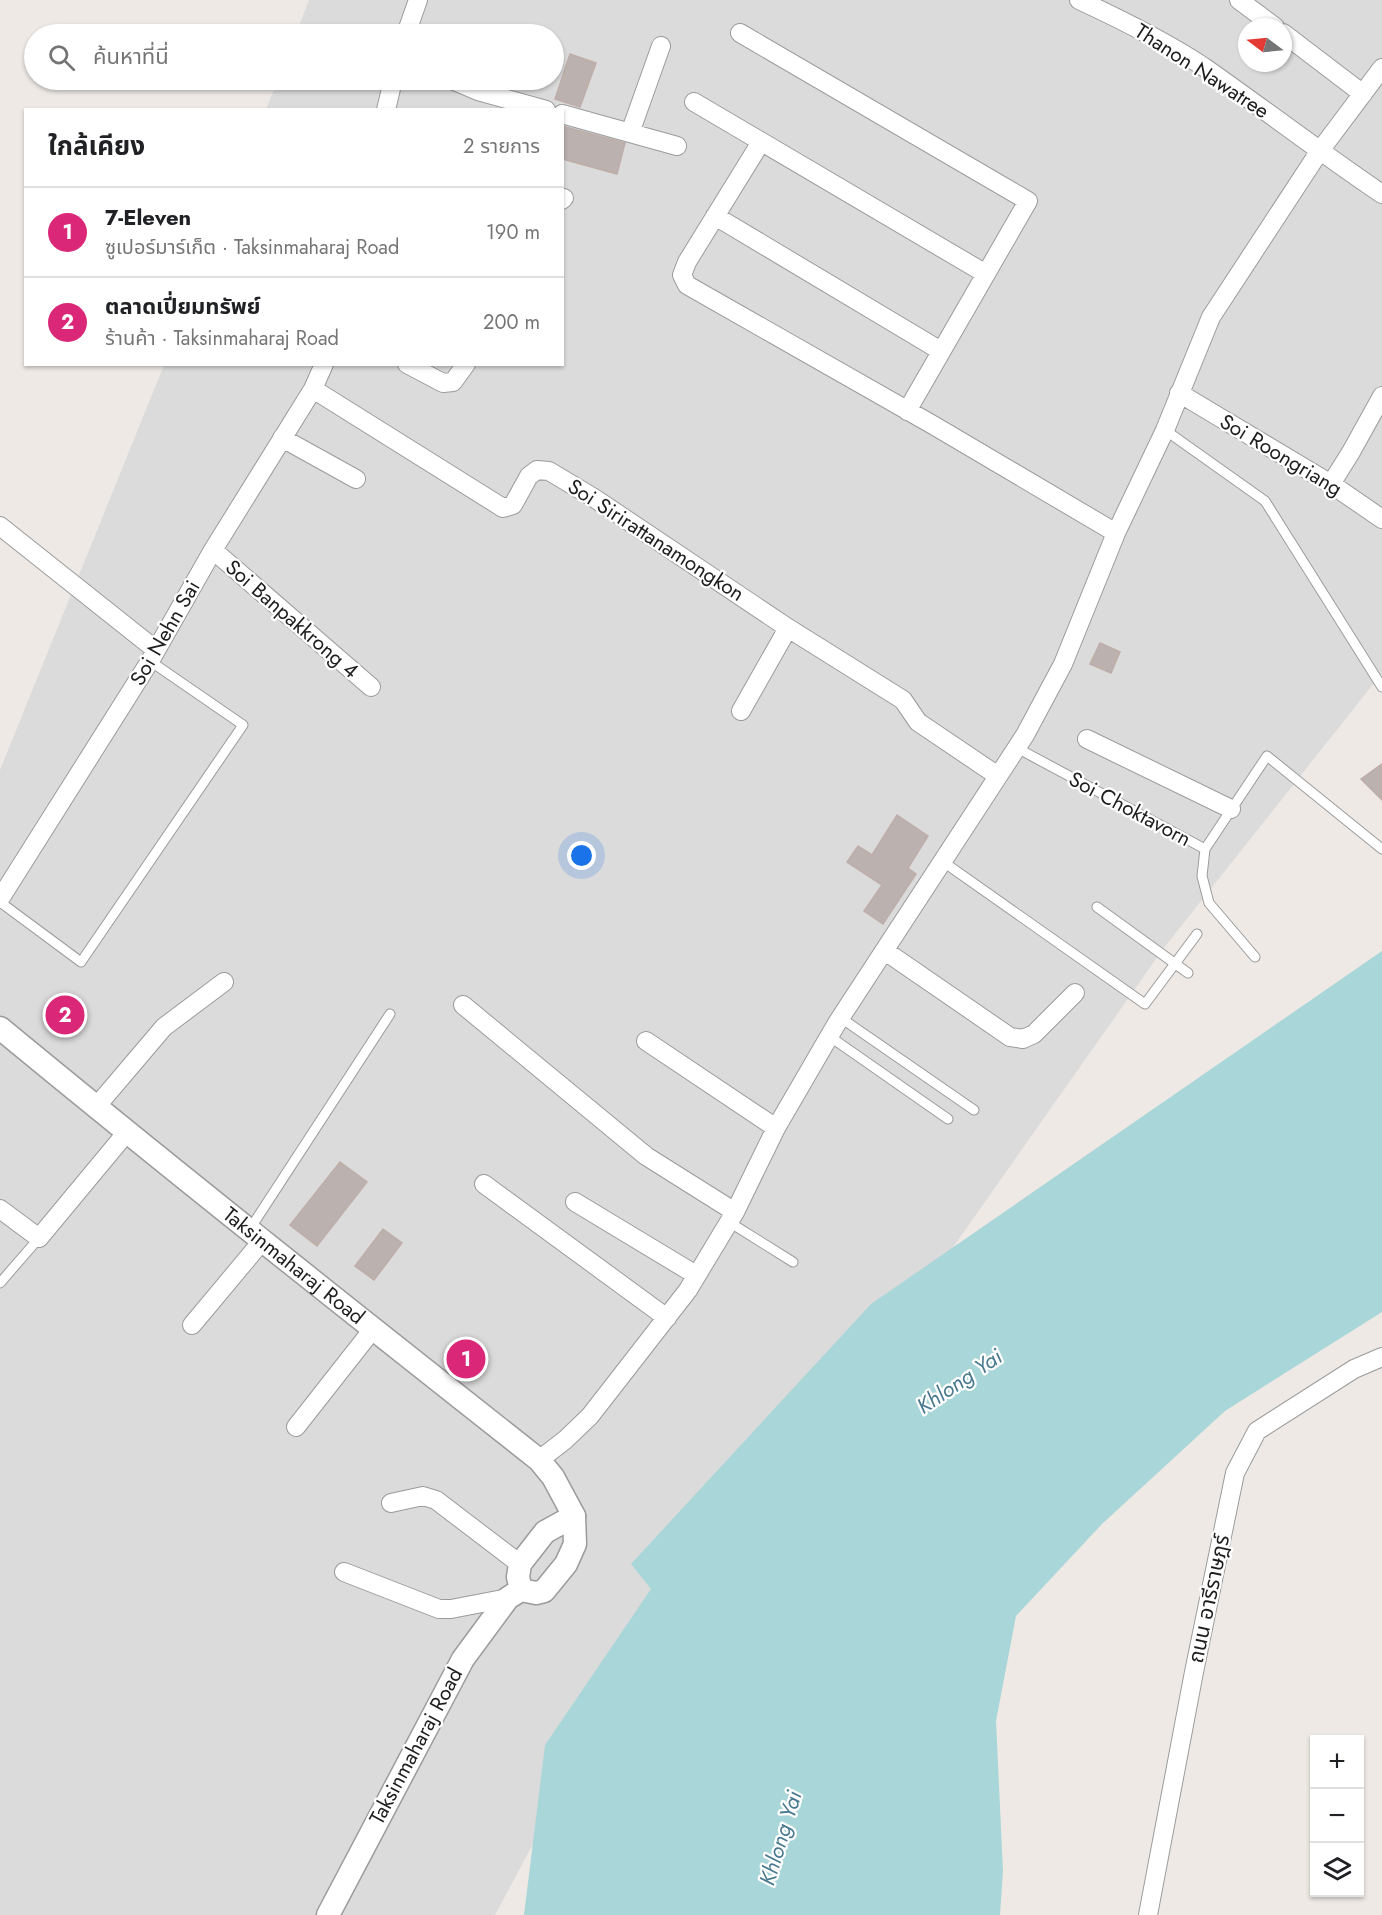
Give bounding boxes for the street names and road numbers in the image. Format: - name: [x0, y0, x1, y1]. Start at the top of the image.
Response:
- street label: Thanon Nawatree: [1129, 16, 1275, 126]
- street label: Soi Roongriang: [1214, 407, 1348, 503]
- street label: Soi Sirirattanamongkon: [562, 472, 750, 608]
- street label: Soi Banpakkrong 4: [219, 553, 365, 685]
- street label: Soi Nehn Sai: [123, 575, 207, 691]
- street label: Soi Choktavorn: [1064, 764, 1196, 854]
- street label: Taksinmaharaj Road: [217, 1200, 371, 1332]
- street label: ถนน อารีราษฎร์: [1181, 1531, 1237, 1666]
- street label: Taksinmaharaj Road: [362, 1662, 470, 1830]

